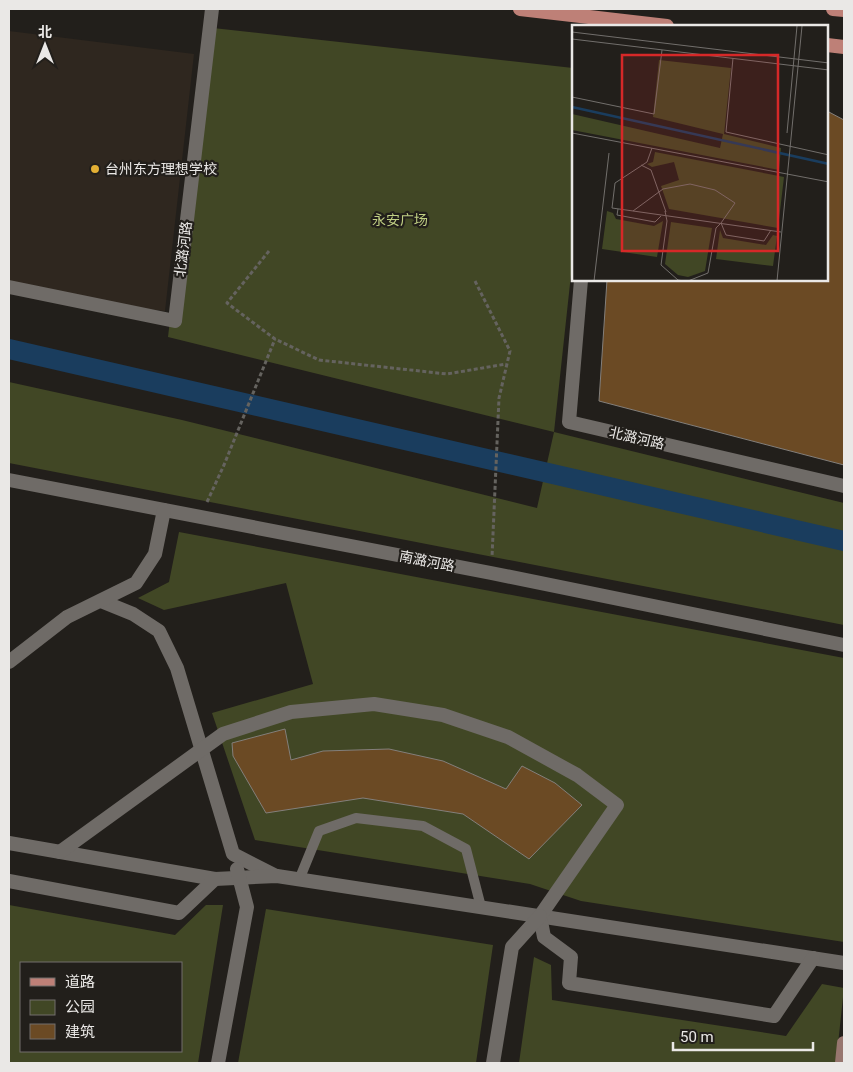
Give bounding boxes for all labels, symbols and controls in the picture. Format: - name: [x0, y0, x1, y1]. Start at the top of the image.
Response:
- north arrow: [20, 20, 70, 70]
- text: 北: [38, 24, 52, 40]
- inset map: [572, 25, 828, 281]
- place label: 台州东方理想学校: [105, 161, 217, 177]
- marker: 台州东方理想学校: [89, 163, 101, 175]
- park label: 永安广场: [372, 212, 428, 228]
- street label: 北潞河路: [172, 220, 194, 278]
- street label: 北潞河路: [608, 424, 666, 452]
- street label: 南潞河路: [398, 548, 456, 574]
- legend: [20, 962, 182, 1052]
- text: 道路: [65, 973, 95, 991]
- text: 公园: [65, 998, 95, 1016]
- scale bar: [673, 1020, 813, 1052]
- text: 建筑: [65, 1023, 95, 1041]
- text: 50 m: [680, 1028, 714, 1046]

